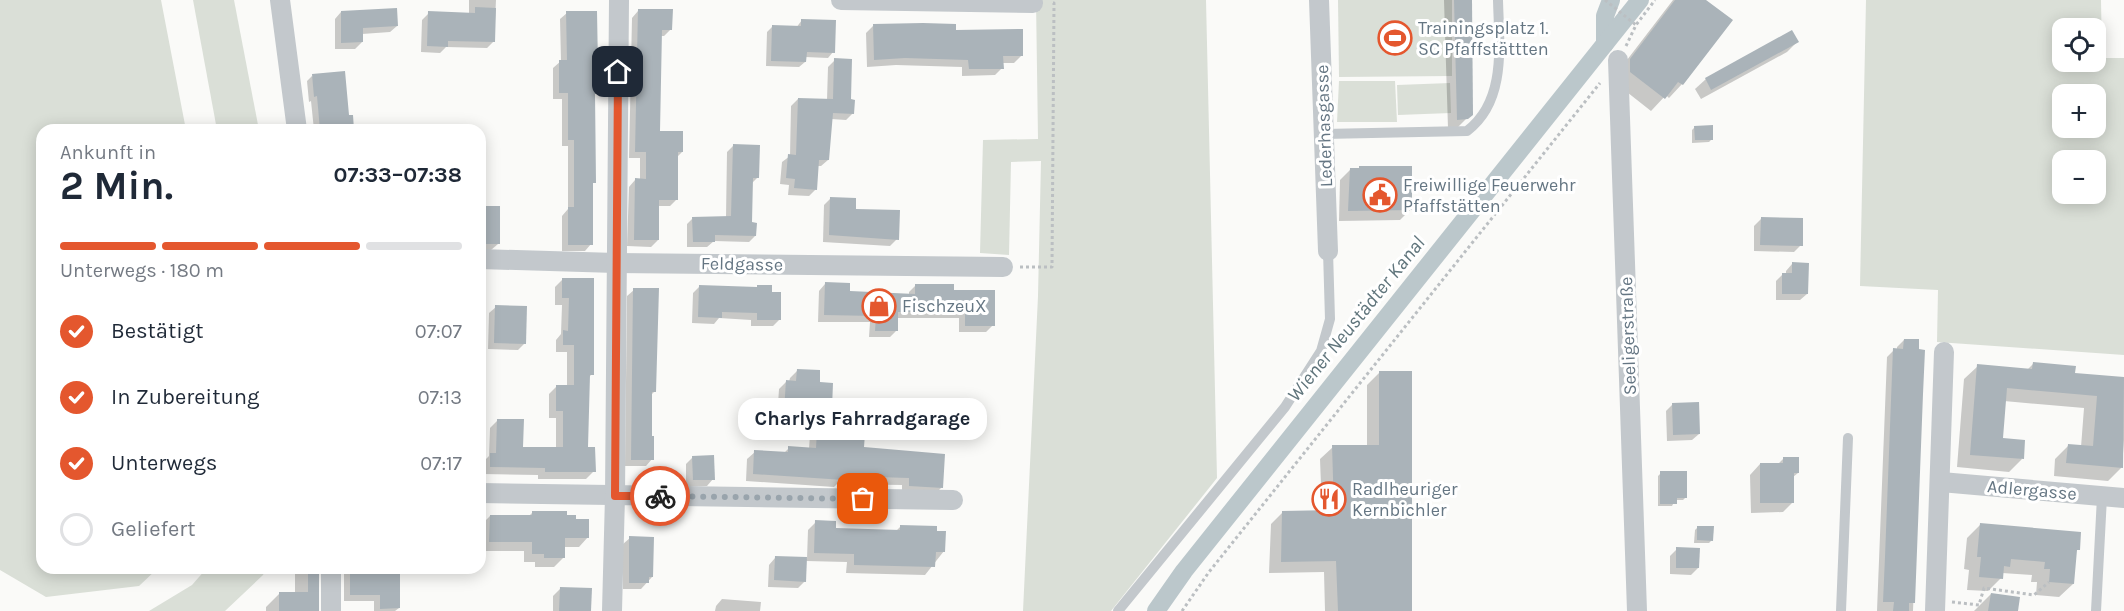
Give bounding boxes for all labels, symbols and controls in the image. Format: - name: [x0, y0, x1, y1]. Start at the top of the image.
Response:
- place label: Trainingsplatz 1. SC Pfaffstättten: [1418, 17, 1549, 60]
- map controls: [2052, 18, 2106, 204]
- button: locate: [2052, 18, 2106, 72]
- sports icon: Trainingsplatz 1. SC Pfaffstättten: [1377, 20, 1413, 56]
- pin: [592, 46, 643, 97]
- icon: home: [601, 55, 634, 88]
- street label: Lederhasgasse: [1311, 64, 1337, 188]
- button: +: [2052, 84, 2106, 138]
- text: Ankunft in: [60, 141, 156, 164]
- button: −: [2052, 150, 2106, 204]
- text: 07:33–07:38: [334, 162, 462, 188]
- text: 2 Min.: [60, 163, 173, 209]
- place label: Freiwillige Feuerwehr Pfaffstätten: [1403, 174, 1576, 217]
- public building icon: Freiwillige Feuerwehr Pfaffstätten: [1362, 177, 1398, 213]
- water label: Wiener Neustädter Kanal: [1282, 232, 1430, 406]
- street label: Feldgasse: [701, 252, 783, 276]
- text: Unterwegs · 180 m: [60, 259, 224, 282]
- street label: Seeligerstraße: [1615, 276, 1641, 396]
- shop icon: FischzeuX: [861, 288, 897, 324]
- place label: FischzeuX: [902, 295, 987, 317]
- icon: check: [60, 315, 93, 348]
- text: Bestätigt: [111, 318, 203, 344]
- text: 07:07: [415, 320, 462, 343]
- icon: check: [60, 381, 93, 414]
- text: In Zubereitung: [111, 384, 259, 410]
- text: 07:13: [418, 386, 462, 409]
- callout: Charlys Fahrradgarage: [738, 397, 988, 439]
- text: Charlys Fahrradgarage: [755, 407, 970, 430]
- icon: check: [60, 447, 93, 480]
- text: Unterwegs: [111, 450, 217, 476]
- text: 07:17: [420, 452, 462, 475]
- courier: [630, 466, 690, 526]
- pin: [837, 473, 888, 524]
- street label: Adlergasse: [1986, 475, 2078, 505]
- place label: Radlheuriger Kernbichler: [1352, 478, 1458, 521]
- icon: bike: [644, 480, 677, 513]
- restaurant icon: Radlheuriger Kernbichler: [1311, 481, 1347, 517]
- icon: bag: [846, 482, 879, 515]
- text: Geliefert: [111, 516, 196, 542]

